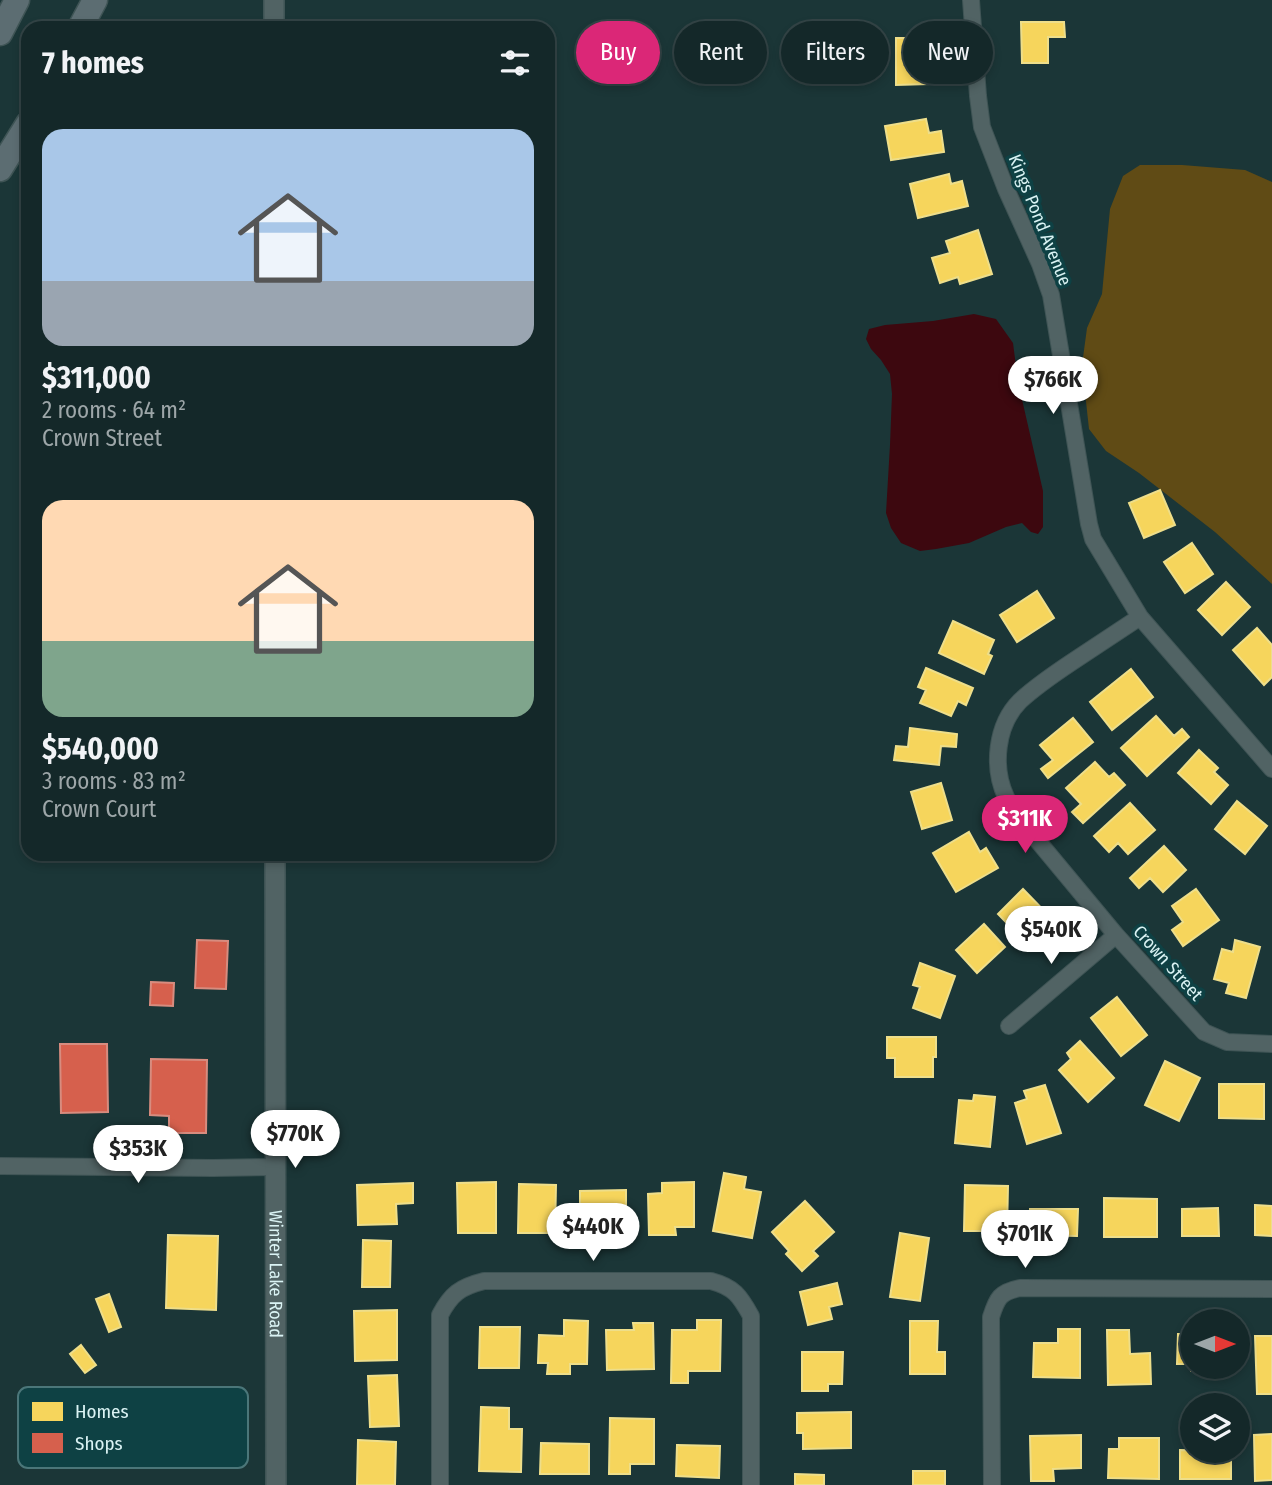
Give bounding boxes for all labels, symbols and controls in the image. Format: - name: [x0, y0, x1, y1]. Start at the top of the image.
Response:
- chip: Buy: [576, 21, 660, 84]
- chip: Rent: [674, 21, 767, 84]
- chip: Filters: [781, 21, 889, 84]
- chip: New: [903, 21, 993, 84]
- icon: filters: [496, 44, 534, 82]
- text: 7 homes: [42, 45, 144, 81]
- street label: Kings Pond Avenue: [1004, 151, 1076, 289]
- icon: home: [225, 175, 351, 301]
- pin: $766K: [1004, 356, 1102, 416]
- text: $311,000: [42, 360, 151, 396]
- text: $766K: [1024, 365, 1082, 393]
- text: 2 rooms · 64 m²: [42, 396, 186, 424]
- text: Crown Street: [42, 424, 162, 452]
- icon: home: [225, 546, 351, 672]
- text: $540,000: [42, 731, 159, 767]
- text: 3 rooms · 83 m²: [42, 767, 186, 795]
- text: Crown Court: [42, 795, 156, 823]
- pin: $311K: [976, 796, 1074, 855]
- text: $311K: [998, 804, 1052, 832]
- pin: $540K: [1002, 906, 1100, 966]
- text: $540K: [1021, 915, 1081, 943]
- street label: Crown Street: [1128, 921, 1208, 1005]
- pin: $770K: [246, 1110, 344, 1170]
- text: $770K: [267, 1119, 323, 1147]
- pin: $353K: [89, 1126, 187, 1185]
- text: $353K: [109, 1134, 167, 1162]
- pin: $440K: [544, 1204, 642, 1263]
- street label: Winter Lake Road: [265, 1210, 287, 1338]
- pin: $701K: [976, 1210, 1074, 1270]
- text: $440K: [562, 1212, 624, 1240]
- text: $701K: [997, 1219, 1053, 1247]
- north arrow: [1180, 1309, 1250, 1379]
- map controls: [1180, 1309, 1250, 1463]
- legend: [18, 1387, 248, 1468]
- button: layers: [1180, 1393, 1250, 1463]
- text: Homes: [75, 1400, 129, 1423]
- text: Shops: [75, 1432, 123, 1455]

